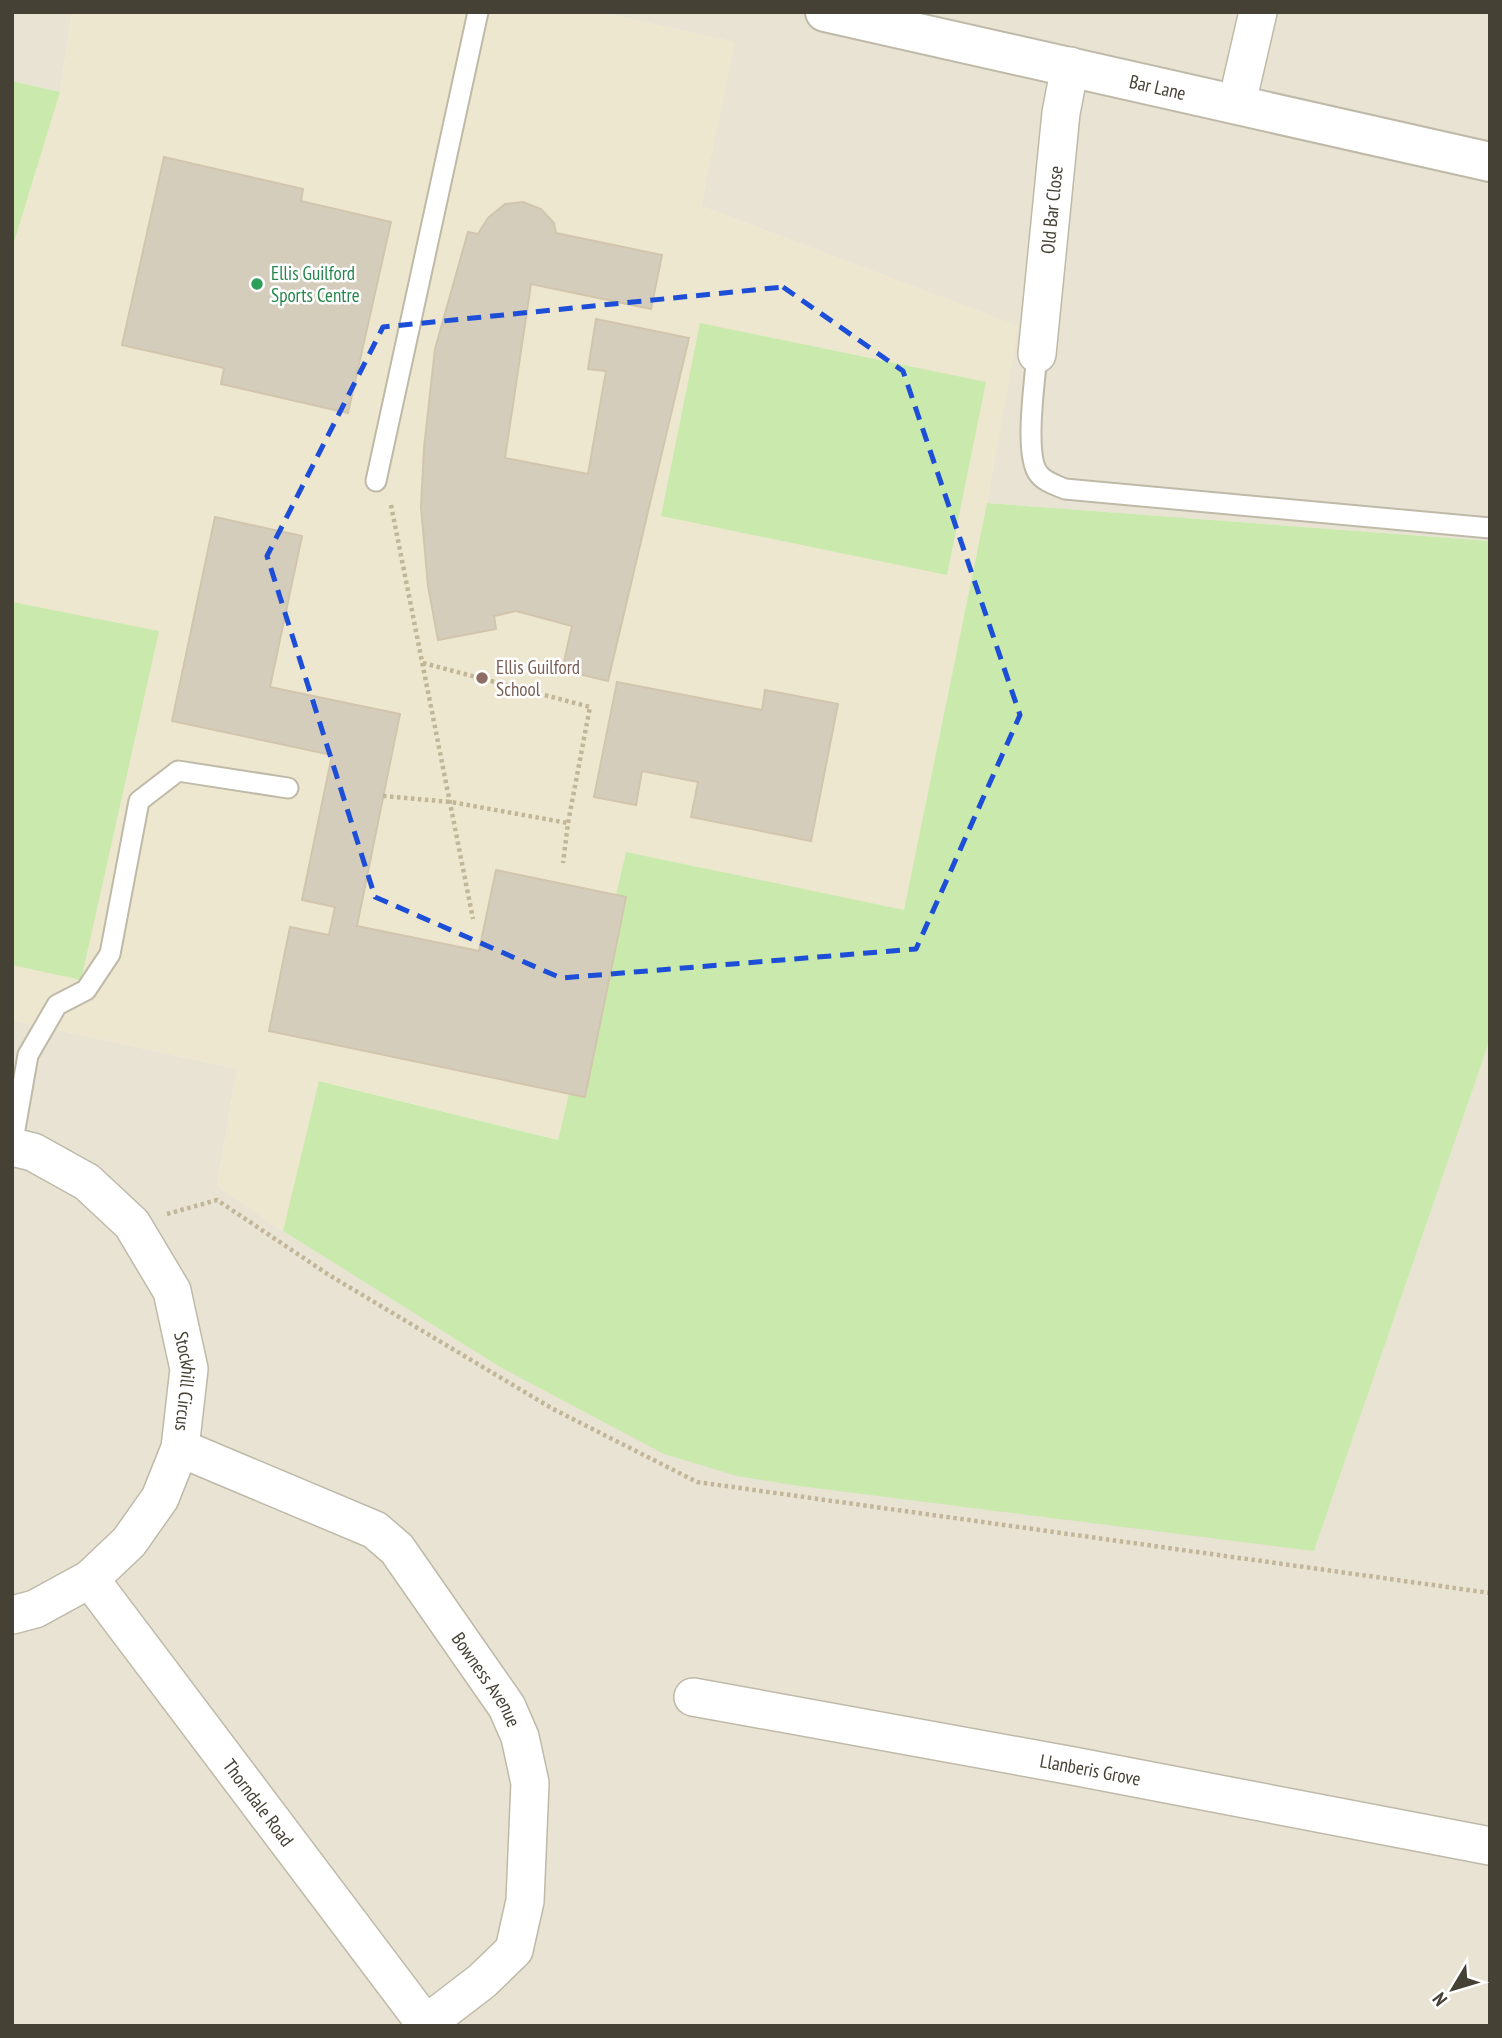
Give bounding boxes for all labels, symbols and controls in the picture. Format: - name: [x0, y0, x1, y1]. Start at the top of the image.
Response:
- street label: Bar Lane: [1127, 69, 1188, 105]
- street label: Old Bar Close: [1035, 164, 1068, 255]
- place label: Ellis Guilford Sports Centre: [271, 261, 360, 307]
- marker: Ellis Guilford Sports Centre: [249, 276, 265, 292]
- place label: Ellis Guilford School: [496, 655, 580, 701]
- marker: Ellis Guilford School: [474, 670, 490, 686]
- street label: Stockhill Circus: [169, 1329, 201, 1432]
- street label: Bowness Avenue: [447, 1627, 526, 1731]
- street label: Llanberis Grove: [1038, 1748, 1143, 1791]
- street label: Thorndale Road: [218, 1754, 299, 1851]
- north arrow: [1418, 1954, 1488, 2024]
- text: N: [1427, 1988, 1452, 2011]

